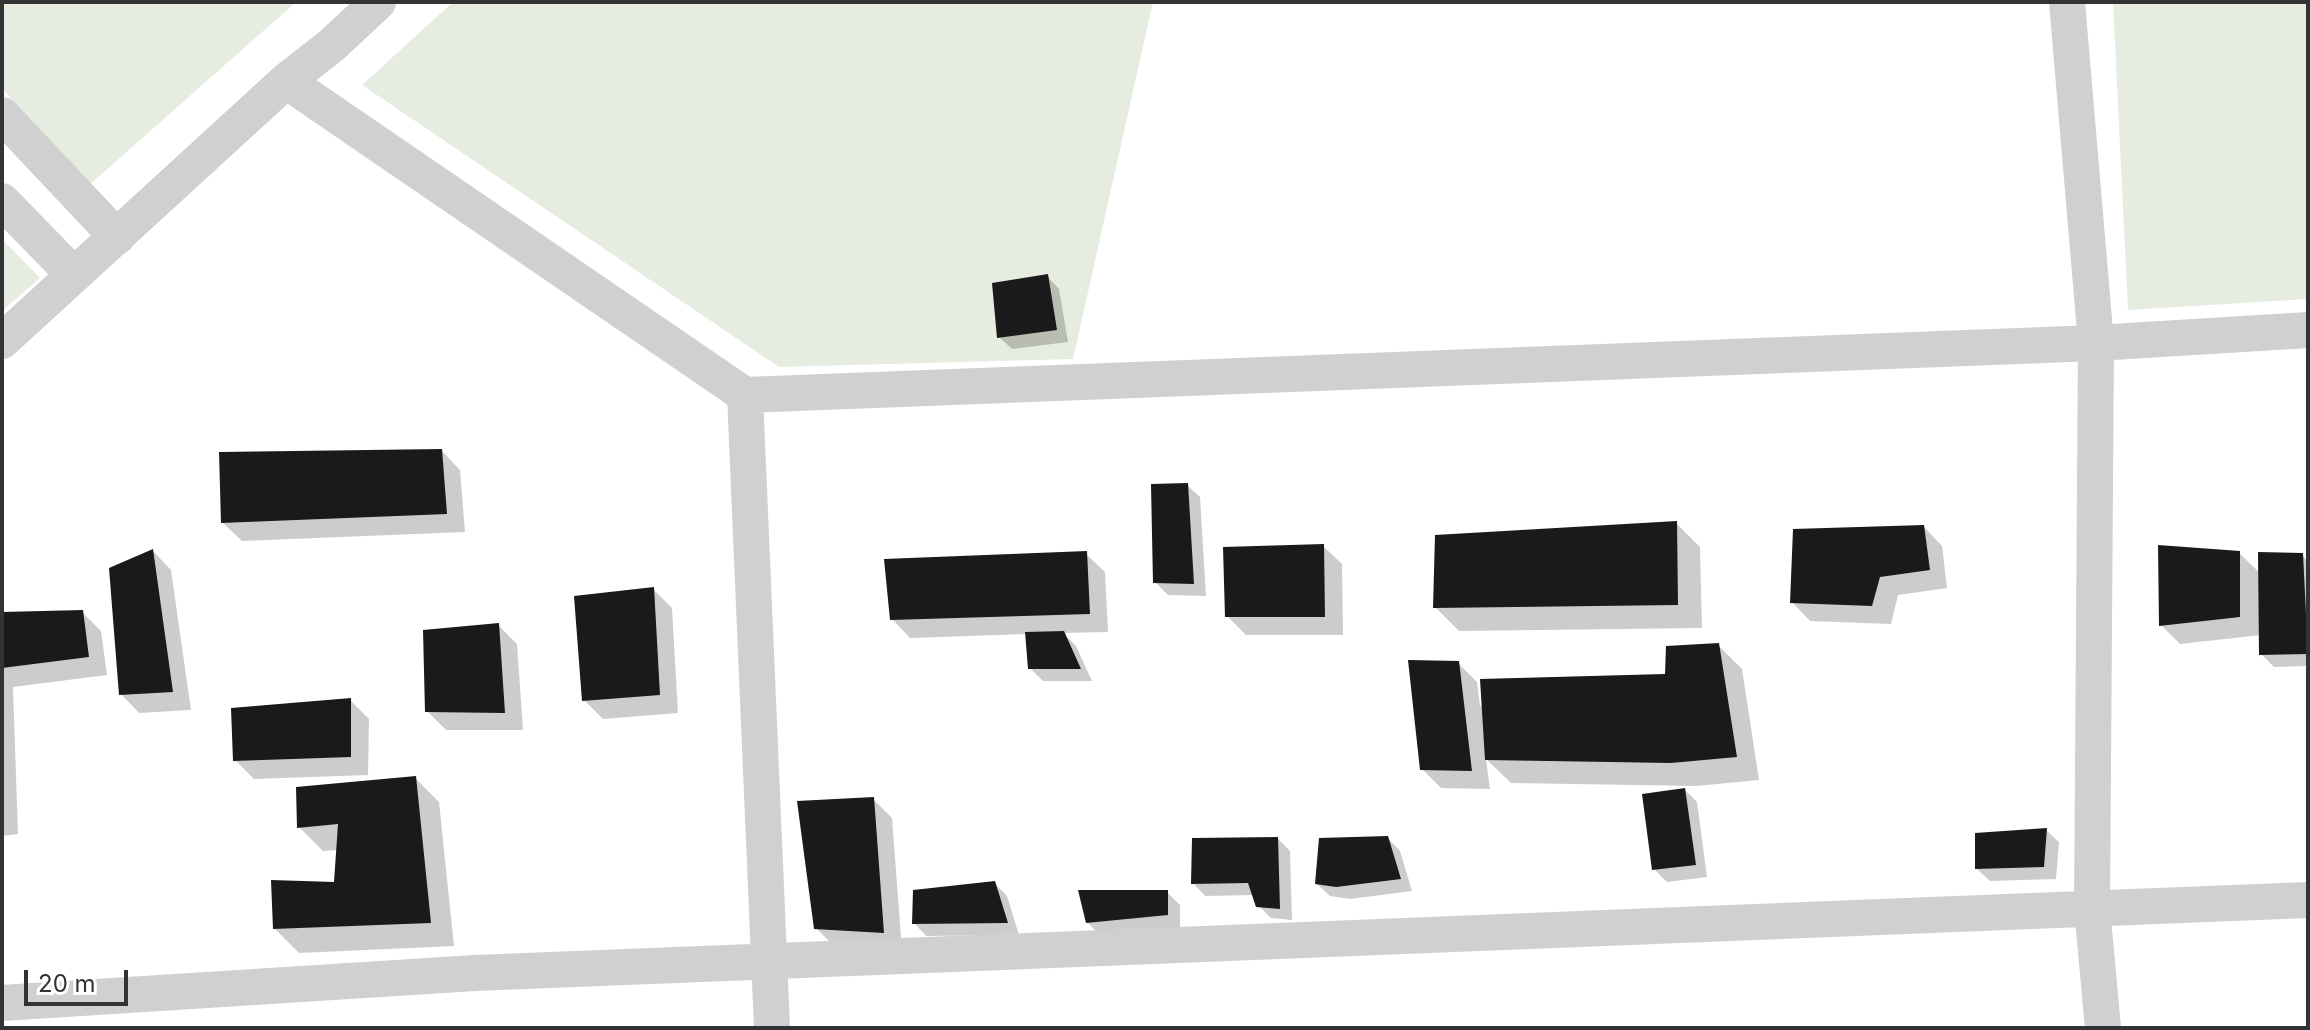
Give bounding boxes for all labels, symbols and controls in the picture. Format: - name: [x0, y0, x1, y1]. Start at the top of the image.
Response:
- scale bar: [28, 954, 132, 1004]
- text: 20 m: [38, 969, 96, 998]

